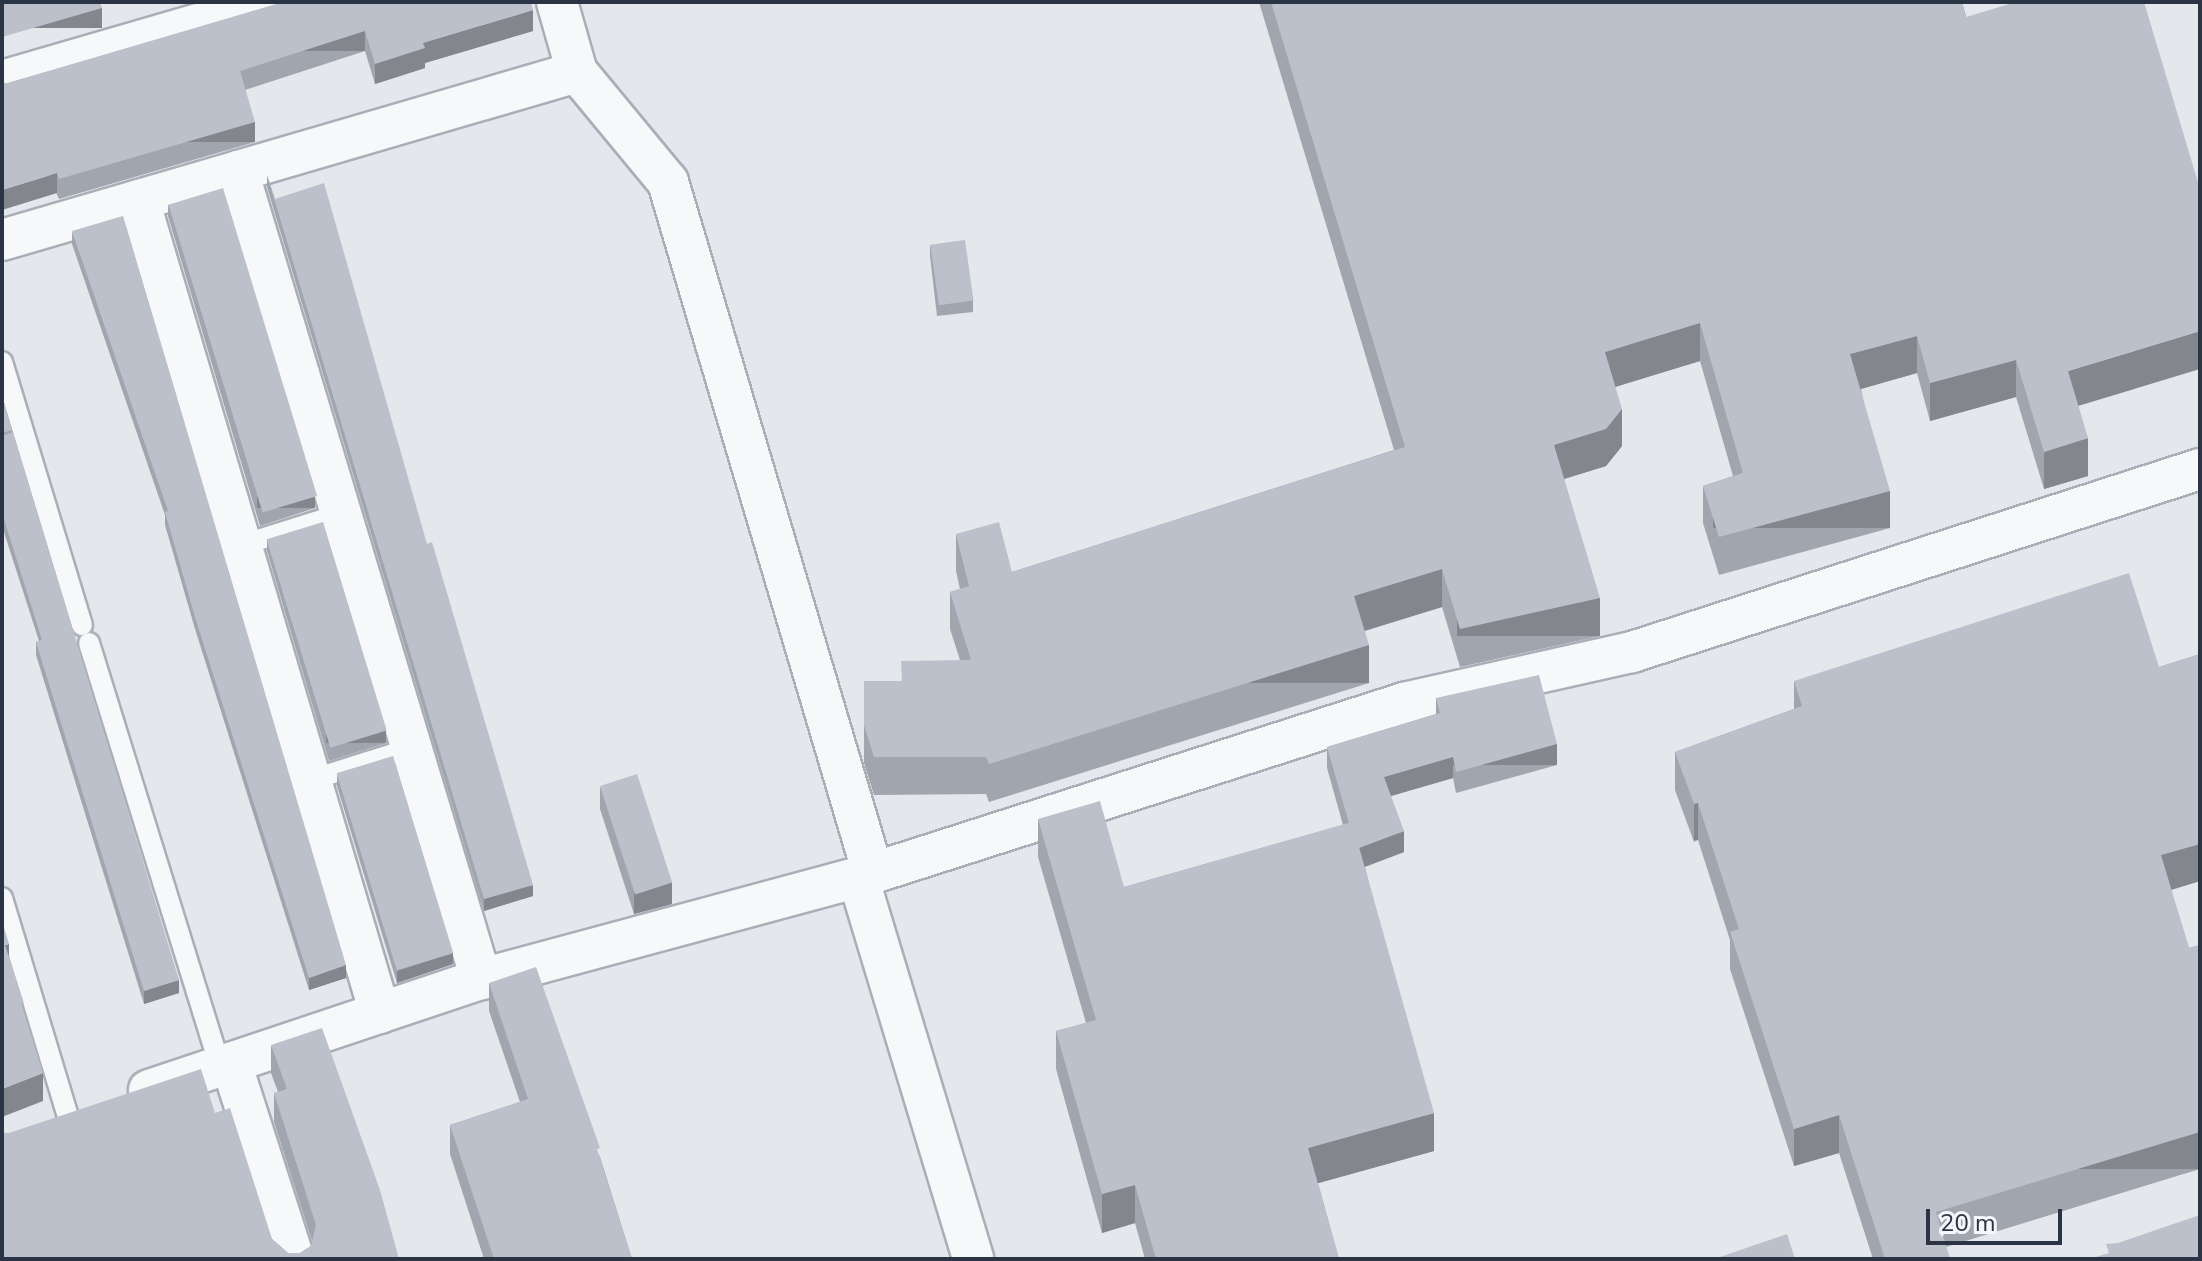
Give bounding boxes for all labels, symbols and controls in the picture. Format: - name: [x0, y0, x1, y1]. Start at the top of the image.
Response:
- scale bar: [1930, 1193, 2066, 1243]
- text: 20 m: [1940, 1207, 1996, 1239]

